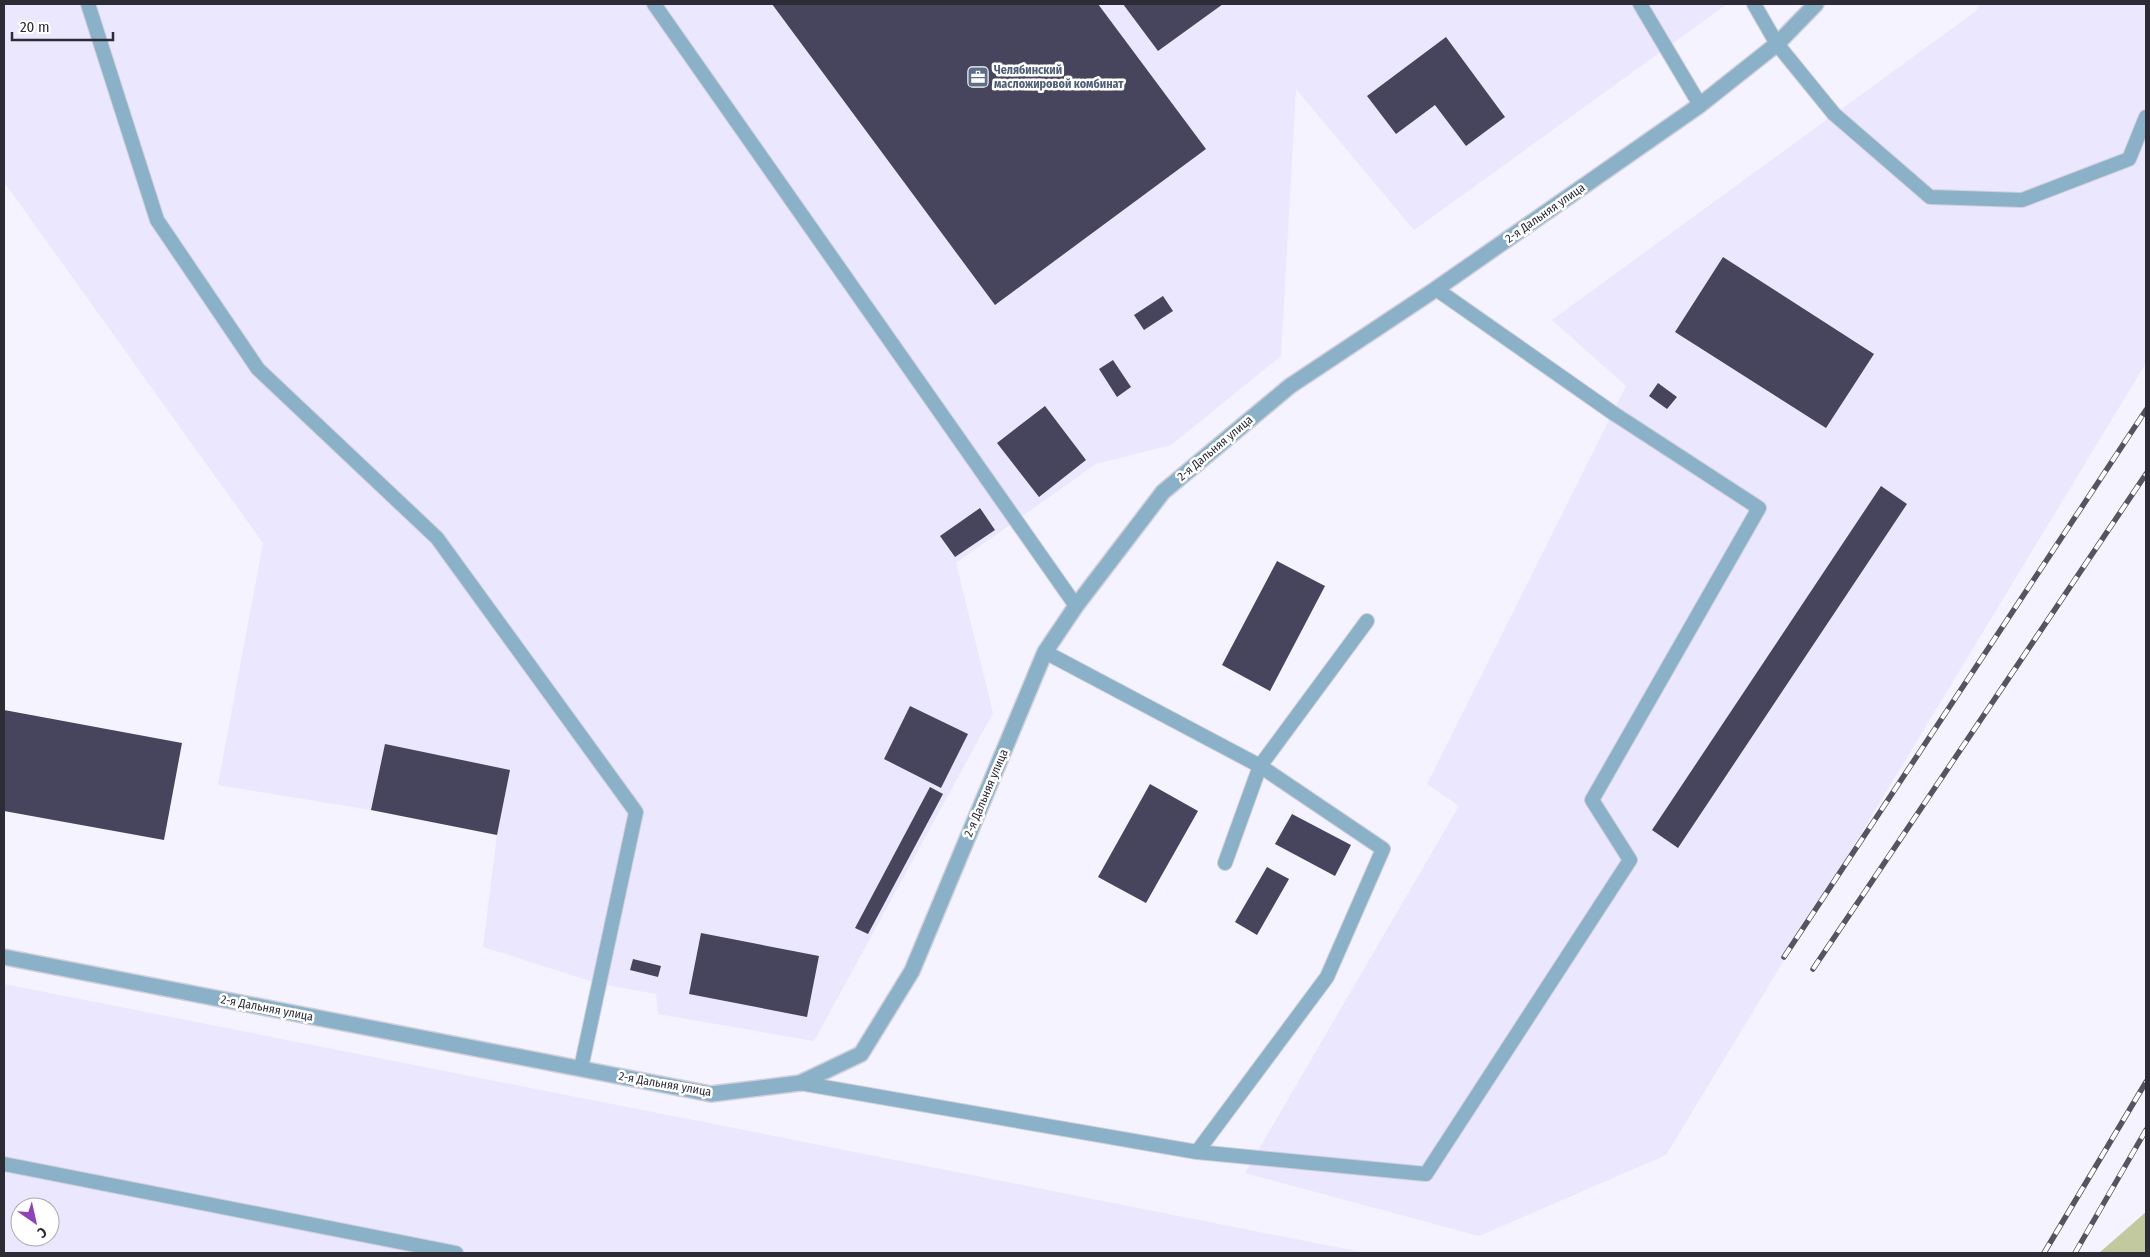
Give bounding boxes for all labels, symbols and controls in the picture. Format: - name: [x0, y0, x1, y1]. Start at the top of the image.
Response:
- scale bar: [12, 10, 114, 42]
- text: 20 m: [20, 18, 50, 36]
- place label: Челябинский масложировой комбинат: [994, 63, 1124, 91]
- office icon: Челябинский масложировой комбинат: [966, 65, 990, 89]
- street label: 2-я Дальняя улица: [1503, 180, 1588, 246]
- street label: 2-я Дальняя улица: [1175, 412, 1256, 484]
- street label: 2-я Дальняя улица: [961, 747, 1011, 839]
- street label: 2-я Дальняя улица: [220, 992, 314, 1024]
- street label: 2-я Дальняя улица: [618, 1069, 713, 1099]
- north arrow: [10, 1197, 60, 1247]
- text: С: [34, 1223, 50, 1242]

